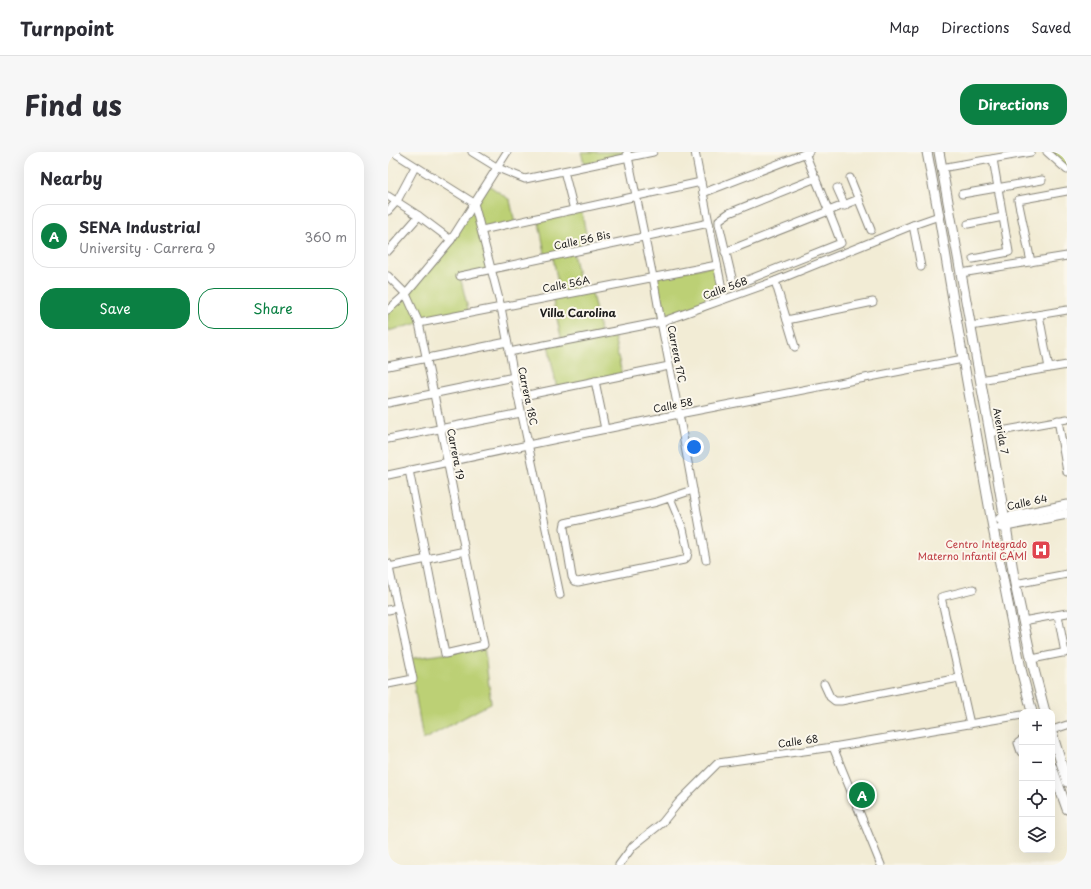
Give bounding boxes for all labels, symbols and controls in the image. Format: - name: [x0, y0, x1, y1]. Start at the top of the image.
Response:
- text: Turnpoint: [20, 14, 114, 42]
- text: Map: [889, 17, 919, 38]
- text: Directions: [941, 17, 1009, 38]
- text: Saved: [1031, 17, 1071, 38]
- text: Find us: [24, 83, 122, 126]
- button: Directions: [960, 84, 1067, 125]
- text: Nearby: [40, 165, 102, 191]
- text: SENA Industrial: [79, 215, 201, 238]
- street label: Calle 56 Bis: [552, 226, 612, 253]
- text: A: [49, 227, 59, 246]
- text: 360 m: [304, 227, 347, 246]
- text: University · Carrera 9: [79, 238, 215, 257]
- street label: Calle 56A: [541, 272, 591, 295]
- street label: Calle 56B: [700, 272, 749, 303]
- button: Save: [40, 288, 190, 329]
- button: Share: [198, 288, 348, 329]
- district label: Villa Carolina: [540, 304, 617, 321]
- street label: Carrera 17C: [665, 324, 690, 384]
- street label: Carrera 18C: [515, 365, 542, 427]
- street label: Calle 58: [652, 393, 694, 416]
- street label: Avenida 7: [990, 406, 1013, 456]
- street label: Carrera 19: [444, 427, 469, 481]
- your location: [684, 437, 704, 457]
- street label: Calle 64: [1005, 490, 1049, 513]
- place label: Centro Integrado Materno Infantil CAMI: [918, 536, 1027, 563]
- hospital icon: Centro Integrado Materno Infantil CAMI: [1030, 539, 1052, 561]
- map controls: [1019, 709, 1055, 853]
- button: +: [1019, 709, 1055, 745]
- street label: Calle 68: [777, 730, 819, 751]
- button: −: [1019, 745, 1055, 781]
- pin: A: [849, 780, 875, 810]
- button: locate: [1019, 781, 1055, 817]
- button: layers: [1019, 817, 1055, 853]

